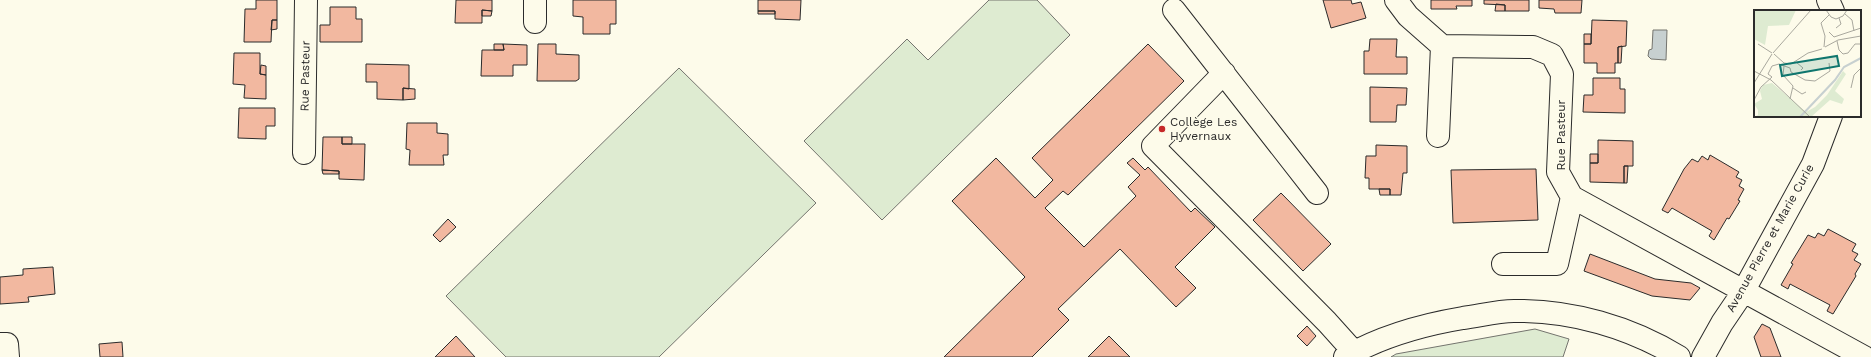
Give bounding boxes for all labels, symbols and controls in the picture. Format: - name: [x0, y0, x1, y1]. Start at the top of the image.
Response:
- inset map: [1754, 10, 1861, 117]
- street label: Rue Pasteur: [297, 40, 313, 112]
- street label: Rue Pasteur: [1554, 99, 1568, 170]
- place label: Collège Les Hyvernaux: [1170, 115, 1237, 143]
- marker: Collège Les Hyvernaux: [1157, 124, 1167, 134]
- street label: Avenue Pierre et Marie Curie: [1723, 161, 1817, 315]

